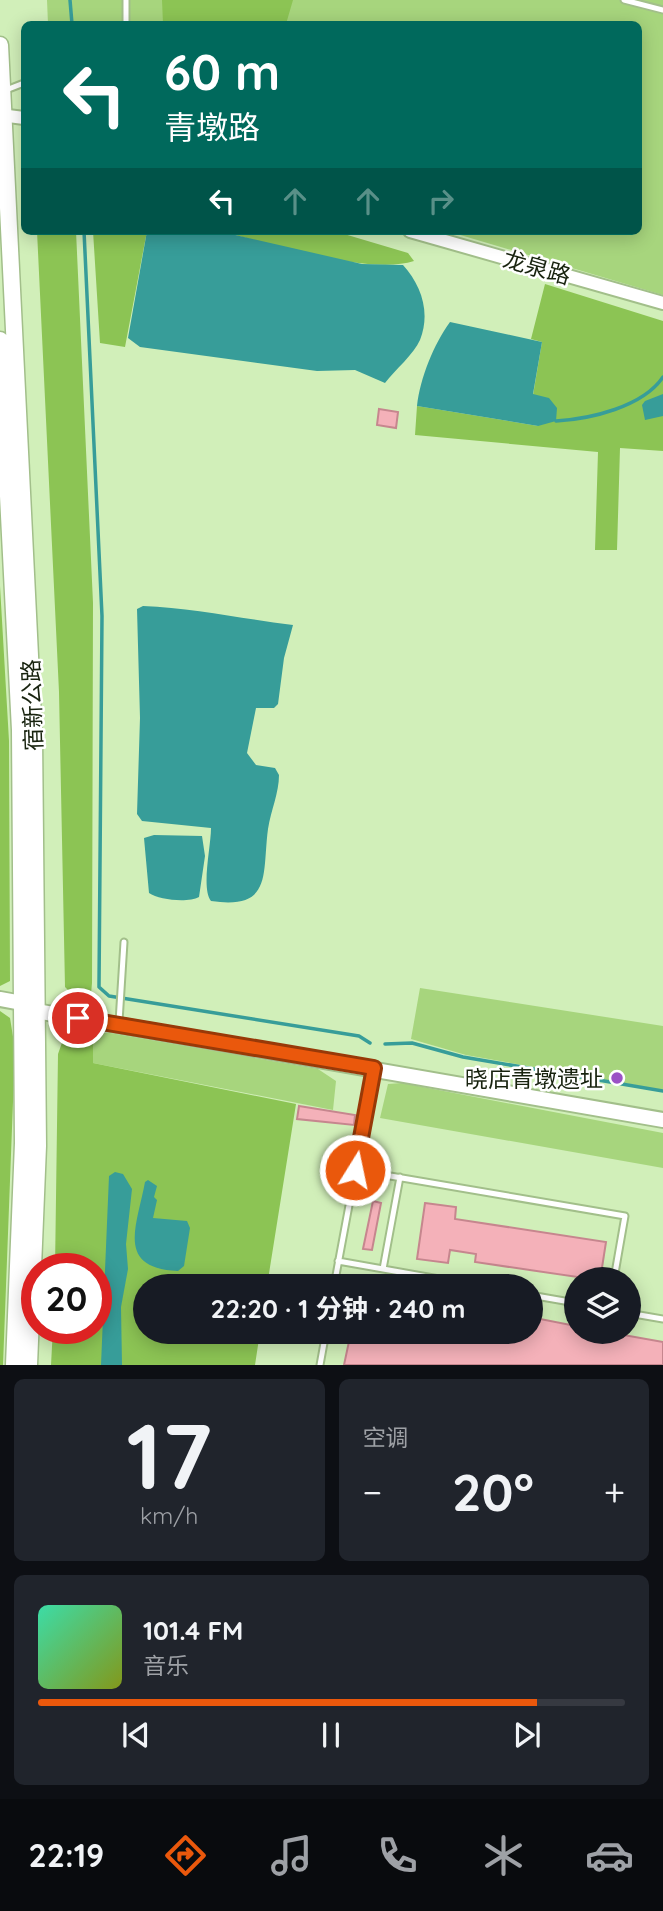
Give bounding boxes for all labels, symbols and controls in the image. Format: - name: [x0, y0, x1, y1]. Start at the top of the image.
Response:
- text: 60 m: [164, 41, 280, 102]
- icon: left: [49, 49, 140, 140]
- text: 青墩路: [164, 107, 260, 147]
- icon: left: [203, 182, 241, 220]
- icon: ahead: [276, 182, 314, 220]
- icon: ahead: [349, 182, 387, 220]
- icon: right: [422, 182, 460, 220]
- street label: 龙泉路: [500, 244, 574, 290]
- street label: 宿新公路: [16, 659, 48, 751]
- pin: [48, 988, 108, 1048]
- icon: arrive: [59, 999, 97, 1037]
- place label: 晓店青墩遗址: [465, 1064, 603, 1093]
- marker: 晓店青墩遗址: [609, 1070, 625, 1086]
- position arrow: [318, 1133, 392, 1207]
- speed limit sign: 20: [21, 1253, 112, 1344]
- map controls: [564, 1267, 641, 1344]
- button: layers: [564, 1267, 641, 1344]
- text: 22:20 · 1 分钟 · 240 m: [211, 1292, 465, 1325]
- text: 17: [127, 1398, 212, 1512]
- text: 空调: [363, 1423, 409, 1452]
- text: 20°: [452, 1459, 534, 1524]
- text: −: [363, 1468, 382, 1516]
- text: +: [604, 1468, 625, 1516]
- text: km/h: [140, 1501, 198, 1530]
- text: 101.4 FM: [143, 1614, 243, 1647]
- text: 音乐: [143, 1651, 189, 1680]
- icon: previous: [117, 1716, 155, 1754]
- icon: pause: [312, 1716, 350, 1754]
- icon: next: [508, 1716, 546, 1754]
- icon: directions: [161, 1831, 210, 1880]
- icon: music: [267, 1831, 316, 1880]
- icon: phone: [373, 1831, 422, 1880]
- icon: climate: [479, 1831, 528, 1880]
- icon: car: [585, 1831, 634, 1880]
- text: 22:19: [29, 1835, 104, 1875]

